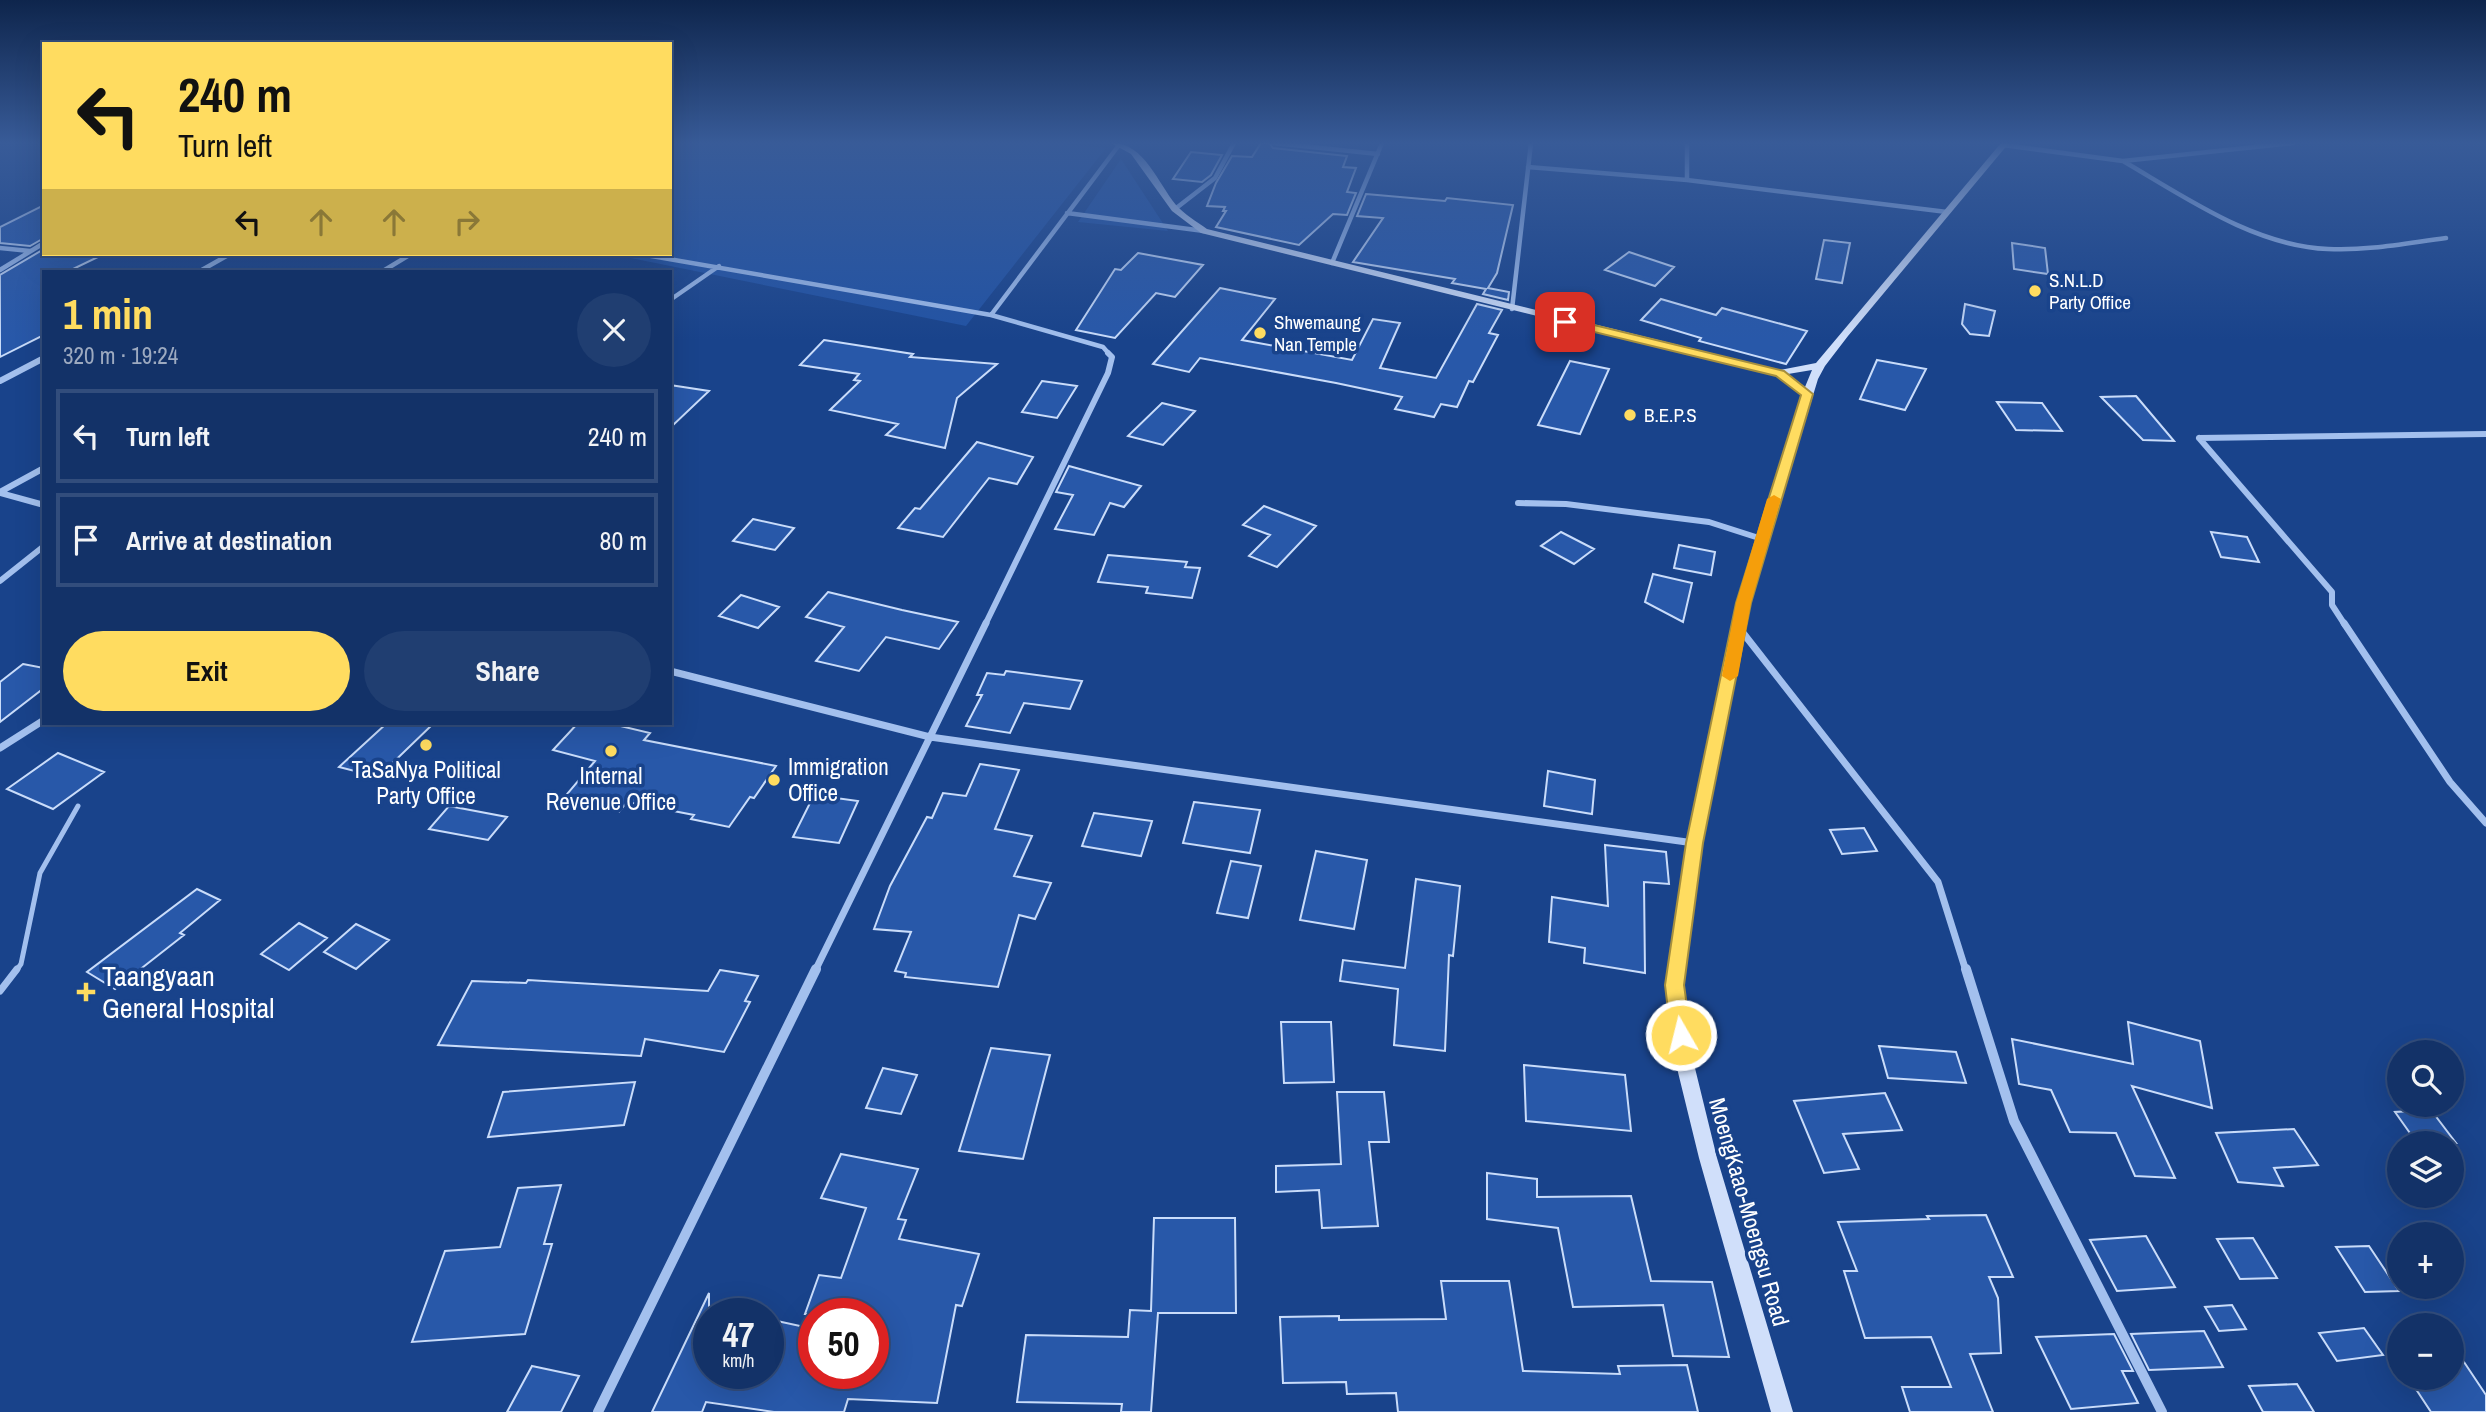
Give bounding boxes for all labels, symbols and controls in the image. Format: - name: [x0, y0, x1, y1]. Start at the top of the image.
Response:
- text: 240 m: [178, 61, 292, 127]
- icon: left: [63, 70, 154, 161]
- text: Turn left: [178, 124, 272, 167]
- icon: left: [229, 203, 267, 241]
- icon: ahead: [302, 203, 340, 241]
- icon: ahead: [375, 203, 413, 241]
- icon: right: [448, 203, 486, 241]
- place label: S.N.L.D Party Office: [2049, 267, 2131, 315]
- marker: S.N.L.D Party Office: [2027, 283, 2043, 299]
- text: 1 min: [63, 286, 153, 342]
- pin: [1535, 292, 1595, 352]
- button: close: [577, 293, 651, 367]
- icon: arrive: [1546, 303, 1584, 341]
- place label: Shwemaung Nan Temple: [1274, 309, 1361, 357]
- marker: Shwemaung Nan Temple: [1252, 325, 1268, 341]
- text: 320 m · 19:24: [63, 340, 178, 371]
- place label: B.E.P.S: [1644, 402, 1697, 428]
- marker: B.E.P.S: [1622, 407, 1638, 423]
- icon: left: [67, 417, 105, 455]
- text: Turn left: [126, 419, 210, 454]
- text: 240 m: [588, 419, 647, 454]
- icon: arrive: [67, 521, 105, 559]
- text: Arrive at destination: [126, 523, 332, 558]
- text: 80 m: [600, 523, 647, 558]
- button: Exit: [63, 631, 350, 711]
- button: Share: [364, 631, 651, 711]
- marker: TaSaNya Political Party Office: [418, 737, 434, 753]
- marker: Internal Revenue Office: [603, 743, 619, 759]
- place label: Immigration Office: [788, 751, 889, 808]
- place label: TaSaNya Political Party Office: [351, 754, 501, 811]
- place label: Internal Revenue Office: [546, 760, 676, 817]
- marker: Immigration Office: [766, 772, 782, 788]
- place label: Taangyaan General Hospital: [102, 957, 274, 1027]
- marker: Taangyaan General Hospital: [76, 982, 96, 1002]
- position arrow: [1644, 998, 1718, 1072]
- map controls: [2387, 1040, 2464, 1390]
- button: search: [2387, 1040, 2464, 1117]
- street label: MoengKaao-Moengsu Road: [1702, 1094, 1797, 1330]
- button: layers: [2387, 1131, 2464, 1208]
- button: +: [2387, 1222, 2464, 1299]
- speed limit sign: 50: [798, 1298, 889, 1389]
- text: 47: [723, 1311, 754, 1358]
- button: −: [2387, 1313, 2464, 1390]
- text: km/h: [723, 1348, 755, 1373]

